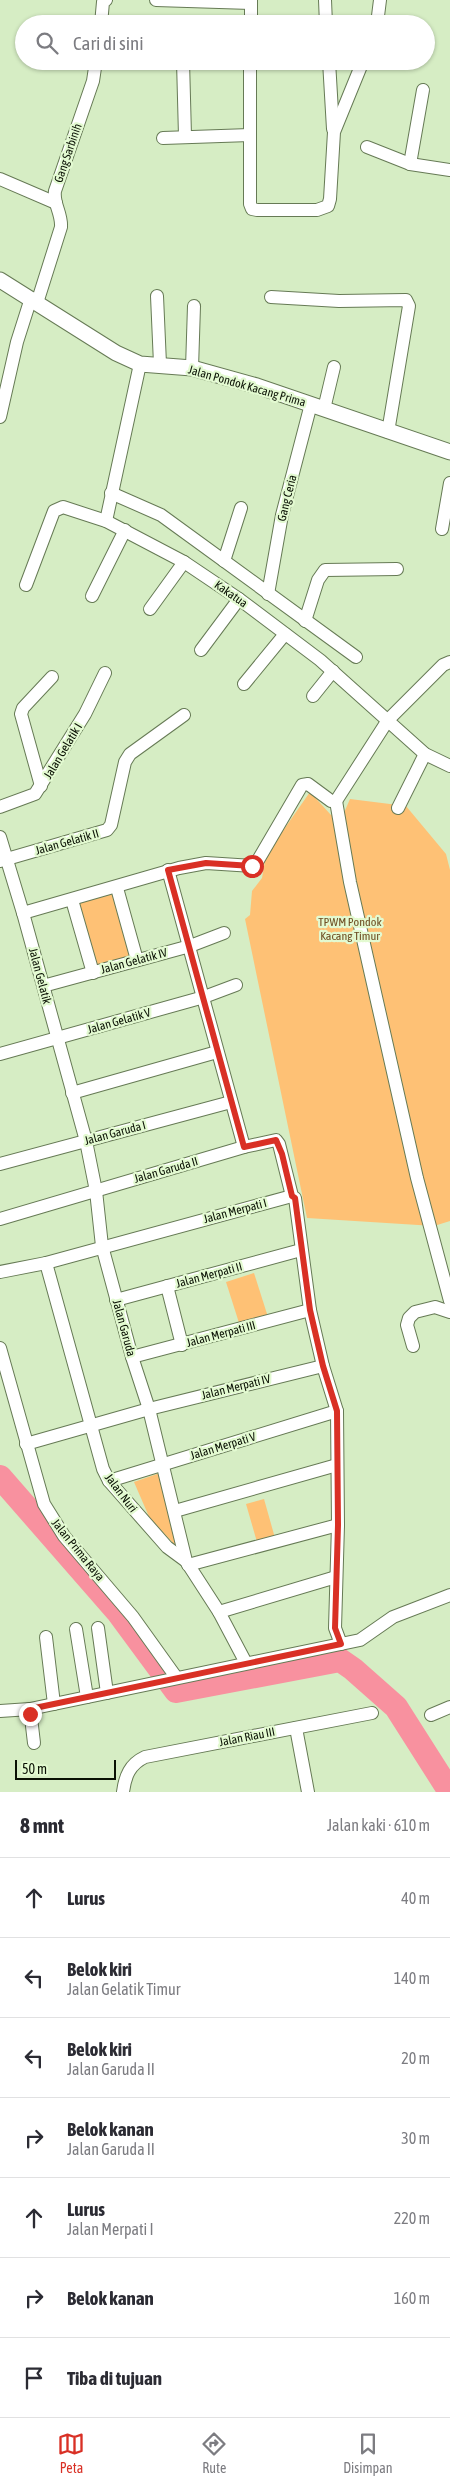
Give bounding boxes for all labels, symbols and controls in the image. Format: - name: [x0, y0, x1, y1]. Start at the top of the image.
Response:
- search box: [15, 15, 435, 70]
- icon: search: [33, 29, 61, 57]
- text: Cari di sini: [73, 32, 144, 54]
- street label: Gang Sarbinih: [51, 122, 85, 184]
- street label: Jalan Pondok Kacang Prima: [187, 363, 307, 409]
- street label: Gang Ceria: [274, 473, 300, 523]
- street label: Kakatua: [212, 578, 250, 610]
- street label: Jalan Gelatik I: [41, 721, 85, 781]
- street label: Jalan Gelatik II: [34, 826, 100, 858]
- route start: [241, 855, 264, 878]
- park label: TPWM Pondok Kacang Timur: [318, 915, 382, 943]
- street label: Jalan Gelatik IV: [99, 945, 169, 977]
- street label: Jalan Gelatik: [26, 946, 54, 1006]
- street label: Jalan Gelatik V: [86, 1005, 152, 1037]
- street label: Jalan Garuda I: [83, 1118, 147, 1148]
- street label: Jalan Garuda II: [132, 1154, 200, 1186]
- street label: Jalan Merpati I: [202, 1196, 268, 1226]
- street label: Jalan Merpati II: [174, 1259, 244, 1291]
- street label: Jalan Garuda: [110, 1298, 138, 1358]
- street label: Jalan Merpati III: [185, 1318, 257, 1350]
- street label: Jalan Merpati IV: [200, 1372, 272, 1402]
- street label: Jalan Merpati V: [189, 1429, 258, 1463]
- street label: Jalan Nuri: [102, 1471, 140, 1515]
- street label: Jalan Prima Raya: [49, 1516, 107, 1584]
- route end: [19, 1703, 42, 1726]
- street label: Jalan Riau III: [218, 1725, 276, 1749]
- scale bar: [15, 1757, 116, 1780]
- text: 50 m: [22, 1761, 47, 1777]
- text: 8 mnt: [20, 1813, 64, 1837]
- text: Jalan kaki · 610 m: [327, 1816, 430, 1834]
- icon: ahead: [20, 1884, 48, 1912]
- text: Lurus: [67, 1887, 105, 1909]
- text: 40 m: [401, 1889, 430, 1907]
- text: Belok kiri: [67, 1958, 132, 1980]
- icon: left: [20, 1964, 48, 1992]
- text: 140 m: [394, 1969, 430, 1987]
- text: Jalan Gelatik Timur: [67, 1980, 181, 1998]
- text: Belok kiri: [67, 2038, 132, 2060]
- icon: left: [20, 2044, 48, 2072]
- text: 20 m: [401, 2049, 430, 2067]
- text: Jalan Garuda II: [67, 2060, 155, 2078]
- text: Belok kanan: [67, 2118, 154, 2140]
- icon: right: [20, 2124, 48, 2152]
- text: 30 m: [401, 2129, 430, 2147]
- text: Jalan Garuda II: [67, 2140, 155, 2158]
- text: Lurus: [67, 2198, 105, 2220]
- icon: ahead: [20, 2204, 48, 2232]
- text: 220 m: [394, 2209, 430, 2227]
- text: Jalan Merpati I: [67, 2220, 153, 2238]
- icon: right: [20, 2284, 48, 2312]
- text: Belok kanan: [67, 2287, 154, 2309]
- text: 160 m: [394, 2289, 430, 2307]
- icon: arrive: [20, 2364, 48, 2392]
- text: Tiba di tujuan: [67, 2367, 162, 2389]
- tab: Peta: [57, 2430, 85, 2476]
- tab: Rute: [200, 2430, 228, 2476]
- tab: Disimpan: [343, 2430, 393, 2476]

